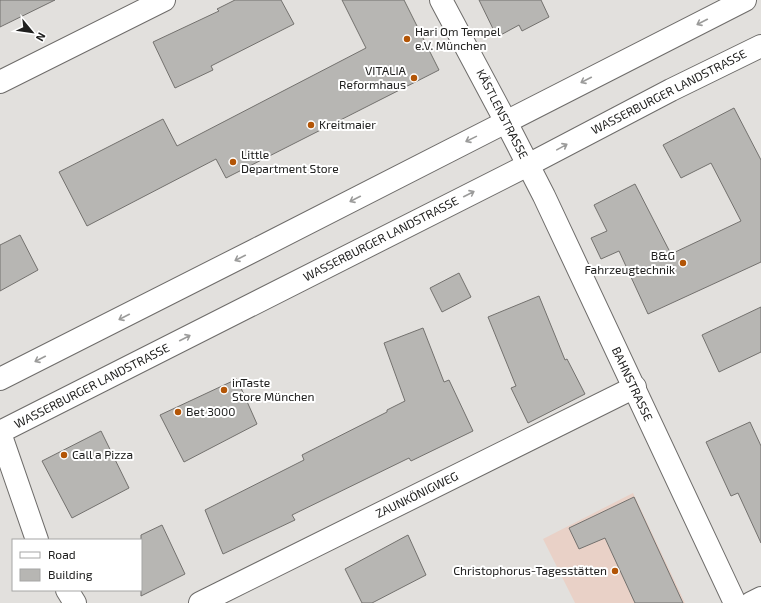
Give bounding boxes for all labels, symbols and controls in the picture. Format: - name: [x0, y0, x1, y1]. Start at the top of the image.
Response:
- north arrow: [12, 12, 52, 52]
- one-way arrow: [697, 18, 709, 26]
- place label: Hari Om Tempel e.V. München: [415, 24, 501, 52]
- text: N: [34, 30, 49, 44]
- marker: Hari Om Tempel e.V. München: [402, 34, 412, 44]
- street label: WASSERBURGER LANDSTRASSE: [589, 46, 749, 136]
- place label: VITALIA Reformhaus: [339, 63, 407, 91]
- street label: KÄSTLENSTRASSE: [474, 67, 532, 161]
- marker: VITALIA Reformhaus: [409, 73, 419, 83]
- one-way arrow: [581, 77, 593, 84]
- place label: Kreitmaier: [319, 117, 376, 131]
- marker: Kreitmaier: [306, 120, 316, 130]
- one-way arrow: [465, 136, 477, 143]
- one-way arrow: [556, 142, 568, 150]
- place label: Little Department Store: [241, 147, 339, 175]
- marker: Little Department Store: [228, 157, 238, 167]
- one-way arrow: [463, 190, 475, 198]
- street label: WASSERBURGER LANDSTRASSE: [301, 193, 461, 283]
- one-way arrow: [350, 196, 362, 203]
- place label: B&G Fahrzeugtechnik: [584, 248, 675, 276]
- one-way arrow: [234, 255, 246, 262]
- marker: B&G Fahrzeugtechnik: [678, 258, 688, 268]
- one-way arrow: [118, 313, 130, 321]
- one-way arrow: [178, 334, 190, 342]
- street label: WASSERBURGER LANDSTRASSE: [12, 340, 172, 430]
- street label: BAHNSTRASSE: [610, 344, 656, 423]
- one-way arrow: [34, 356, 46, 363]
- place label: inTaste Store München: [232, 375, 314, 403]
- marker: inTaste Store München: [219, 385, 229, 395]
- place label: Bet 3000: [186, 404, 236, 418]
- marker: Bet 3000: [173, 407, 183, 417]
- place label: Call a Pizza: [72, 447, 133, 461]
- marker: Call a Pizza: [59, 450, 69, 460]
- street label: ZAUNKÖNIGWEG: [373, 468, 460, 520]
- legend: [12, 539, 142, 591]
- text: Road: [48, 547, 76, 561]
- place label: Christophorus-Tagesstätten: [453, 563, 607, 577]
- marker: Christophorus-Tagesstätten: [610, 566, 620, 576]
- text: Building: [48, 567, 93, 581]

